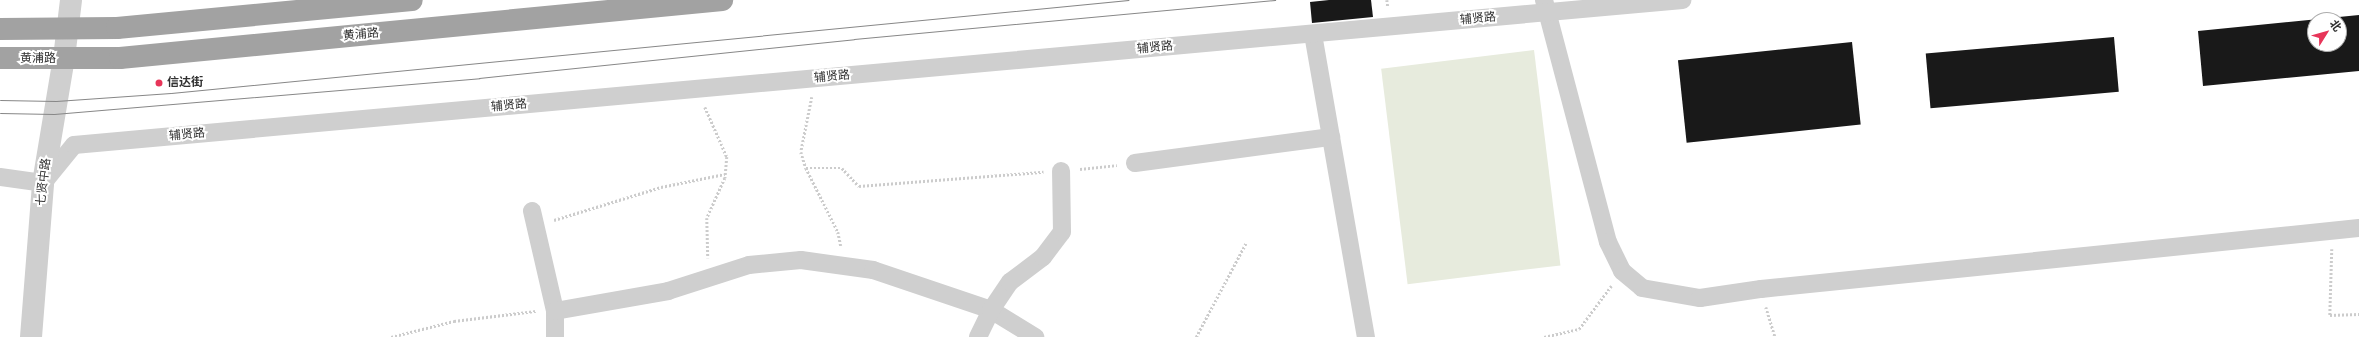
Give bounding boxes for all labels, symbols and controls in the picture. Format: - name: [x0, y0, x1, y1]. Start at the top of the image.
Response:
- street label: 辅贤路: [1459, 10, 1497, 28]
- north arrow: [2307, 12, 2347, 52]
- text: 北: [2326, 16, 2345, 35]
- street label: 黄浦路: [342, 26, 380, 44]
- street label: 辅贤路: [1136, 39, 1174, 57]
- street label: 黄浦路: [20, 52, 56, 66]
- street label: 辅贤路: [813, 68, 851, 86]
- place label: 信达街: [167, 76, 203, 90]
- marker: 信达街: [154, 78, 164, 88]
- street label: 辅贤路: [490, 97, 528, 115]
- street label: 辅贤路: [168, 126, 206, 144]
- street label: 七贤中路: [34, 157, 54, 207]

